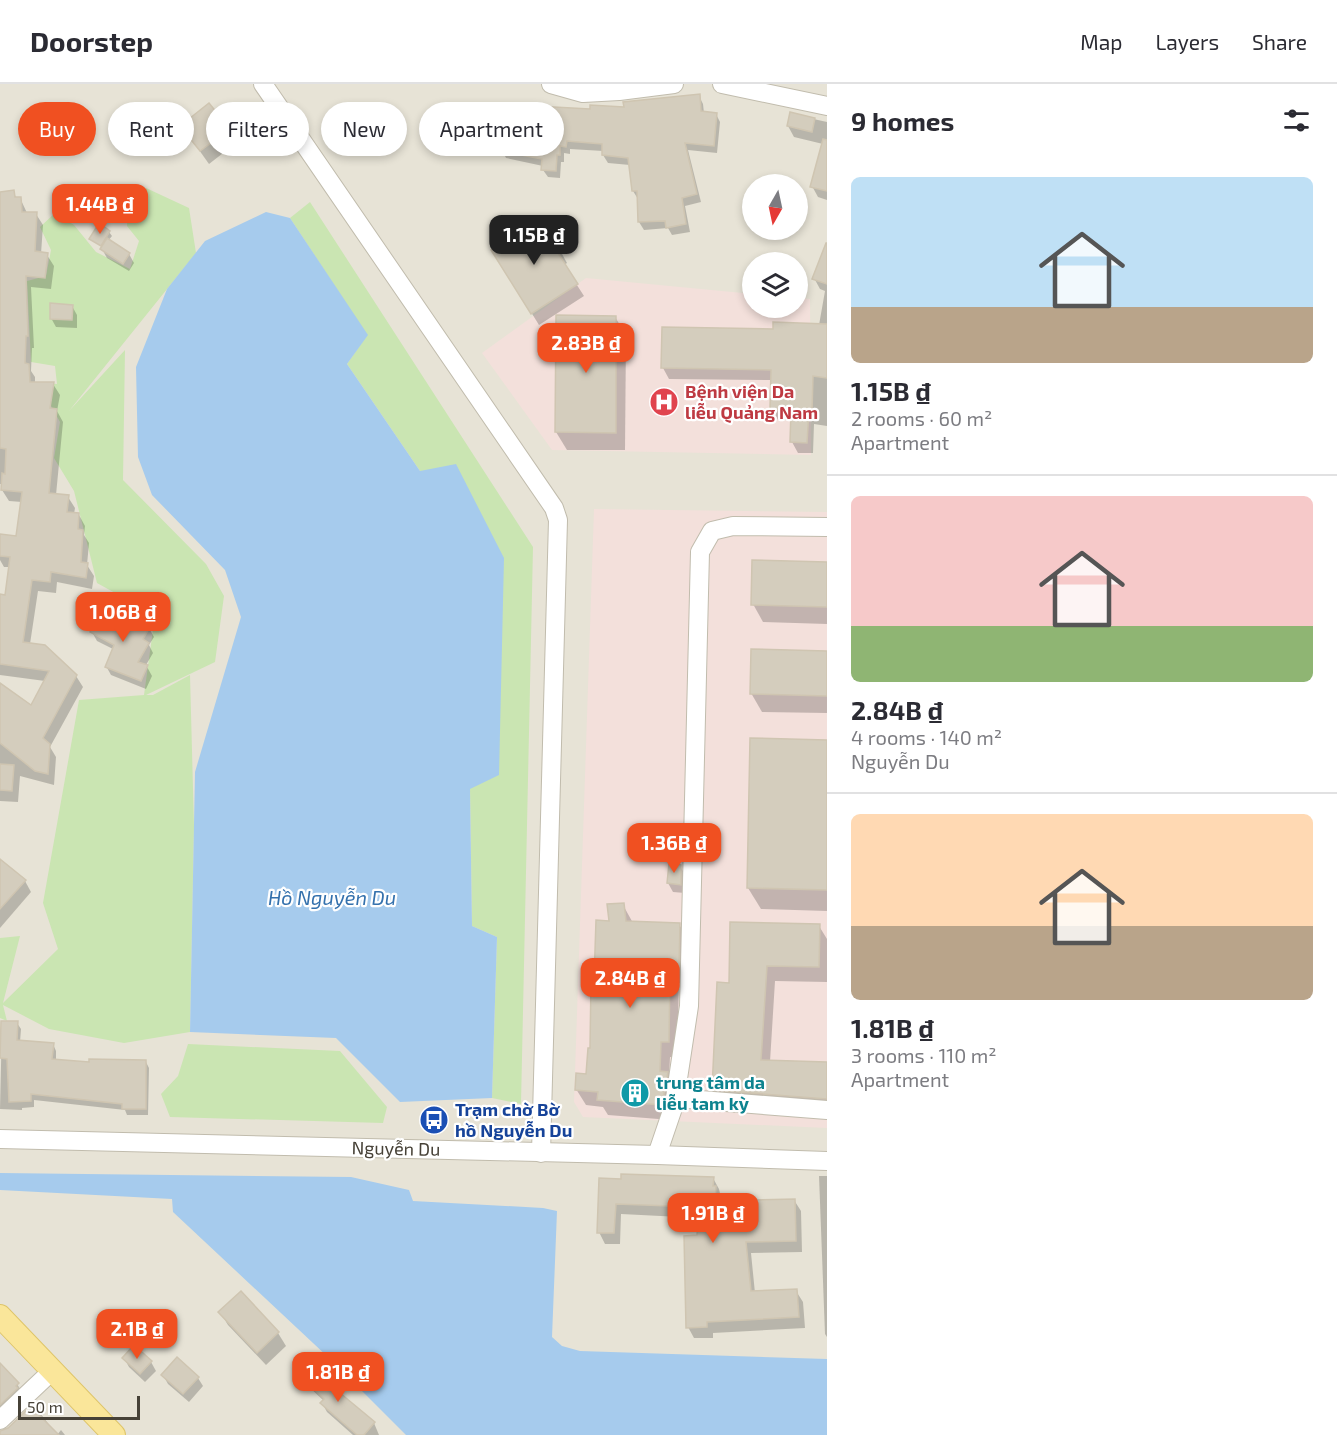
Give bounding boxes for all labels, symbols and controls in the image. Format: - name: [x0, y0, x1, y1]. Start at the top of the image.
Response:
- text: Doorstep: [30, 24, 153, 58]
- text: Map: [1080, 29, 1122, 54]
- text: Layers: [1155, 29, 1219, 54]
- text: Share: [1252, 29, 1307, 54]
- chip: Buy: [18, 102, 96, 156]
- chip: Rent: [108, 102, 194, 156]
- chip: Filters: [206, 102, 309, 156]
- chip: New: [321, 102, 407, 156]
- chip: Apartment: [419, 102, 564, 156]
- icon: filters: [1280, 104, 1313, 137]
- text: 9 homes: [851, 105, 954, 136]
- north arrow: [742, 174, 808, 240]
- map controls: [742, 174, 808, 318]
- pin: 1.44B ₫: [45, 184, 155, 235]
- text: 1.44B ₫: [66, 191, 134, 215]
- pin: 1.15B ₫: [479, 215, 589, 266]
- icon: home: [1028, 216, 1136, 324]
- text: 1.15B ₫: [503, 222, 565, 246]
- button: layers: [742, 252, 808, 318]
- pin: 2.83B ₫: [531, 323, 641, 374]
- text: 2.83B ₫: [551, 330, 621, 354]
- text: 1.15B ₫: [851, 375, 931, 406]
- place label: Bệnh viện Da liễu Quảng Nam: [685, 380, 818, 423]
- hospital icon: Bệnh viện Da liễu Quảng Nam: [648, 386, 680, 418]
- text: 2 rooms · 60 m²: [851, 406, 992, 430]
- text: Apartment: [851, 430, 949, 454]
- icon: home: [1028, 535, 1136, 643]
- pin: 1.06B ₫: [68, 592, 178, 643]
- text: 1.06B ₫: [90, 599, 156, 623]
- text: 2.84B ₫: [851, 694, 943, 725]
- text: 4 rooms · 140 m²: [851, 725, 1002, 749]
- text: Nguyễn Du: [851, 749, 950, 773]
- pin: 1.36B ₫: [619, 823, 729, 874]
- text: 1.36B ₫: [641, 830, 707, 854]
- icon: home: [1028, 853, 1136, 961]
- water label: Hồ Nguyễn Du: [268, 885, 396, 910]
- pin: 2.84B ₫: [575, 958, 685, 1009]
- text: 2.84B ₫: [595, 965, 665, 989]
- text: 1.81B ₫: [851, 1012, 934, 1043]
- text: 3 rooms · 110 m²: [851, 1043, 997, 1067]
- text: Apartment: [851, 1067, 949, 1091]
- place label: trung tâm da liễu tam kỳ: [656, 1071, 765, 1114]
- building icon: trung tâm da liễu tam kỳ: [619, 1077, 651, 1109]
- place label: Trạm chờ Bờ hồ Nguyễn Du: [455, 1098, 572, 1141]
- bus stop icon: Trạm chờ Bờ hồ Nguyễn Du: [418, 1104, 450, 1136]
- street label: Nguyễn Du: [351, 1136, 441, 1160]
- pin: 1.91B ₫: [658, 1193, 768, 1244]
- text: 1.91B ₫: [682, 1200, 744, 1224]
- pin: 2.1B ₫: [88, 1309, 186, 1360]
- text: 2.1B ₫: [110, 1316, 164, 1340]
- pin: 1.81B ₫: [283, 1352, 393, 1403]
- text: 1.81B ₫: [306, 1359, 370, 1383]
- scale bar: [18, 1393, 140, 1420]
- text: 50 m: [27, 1397, 63, 1416]

